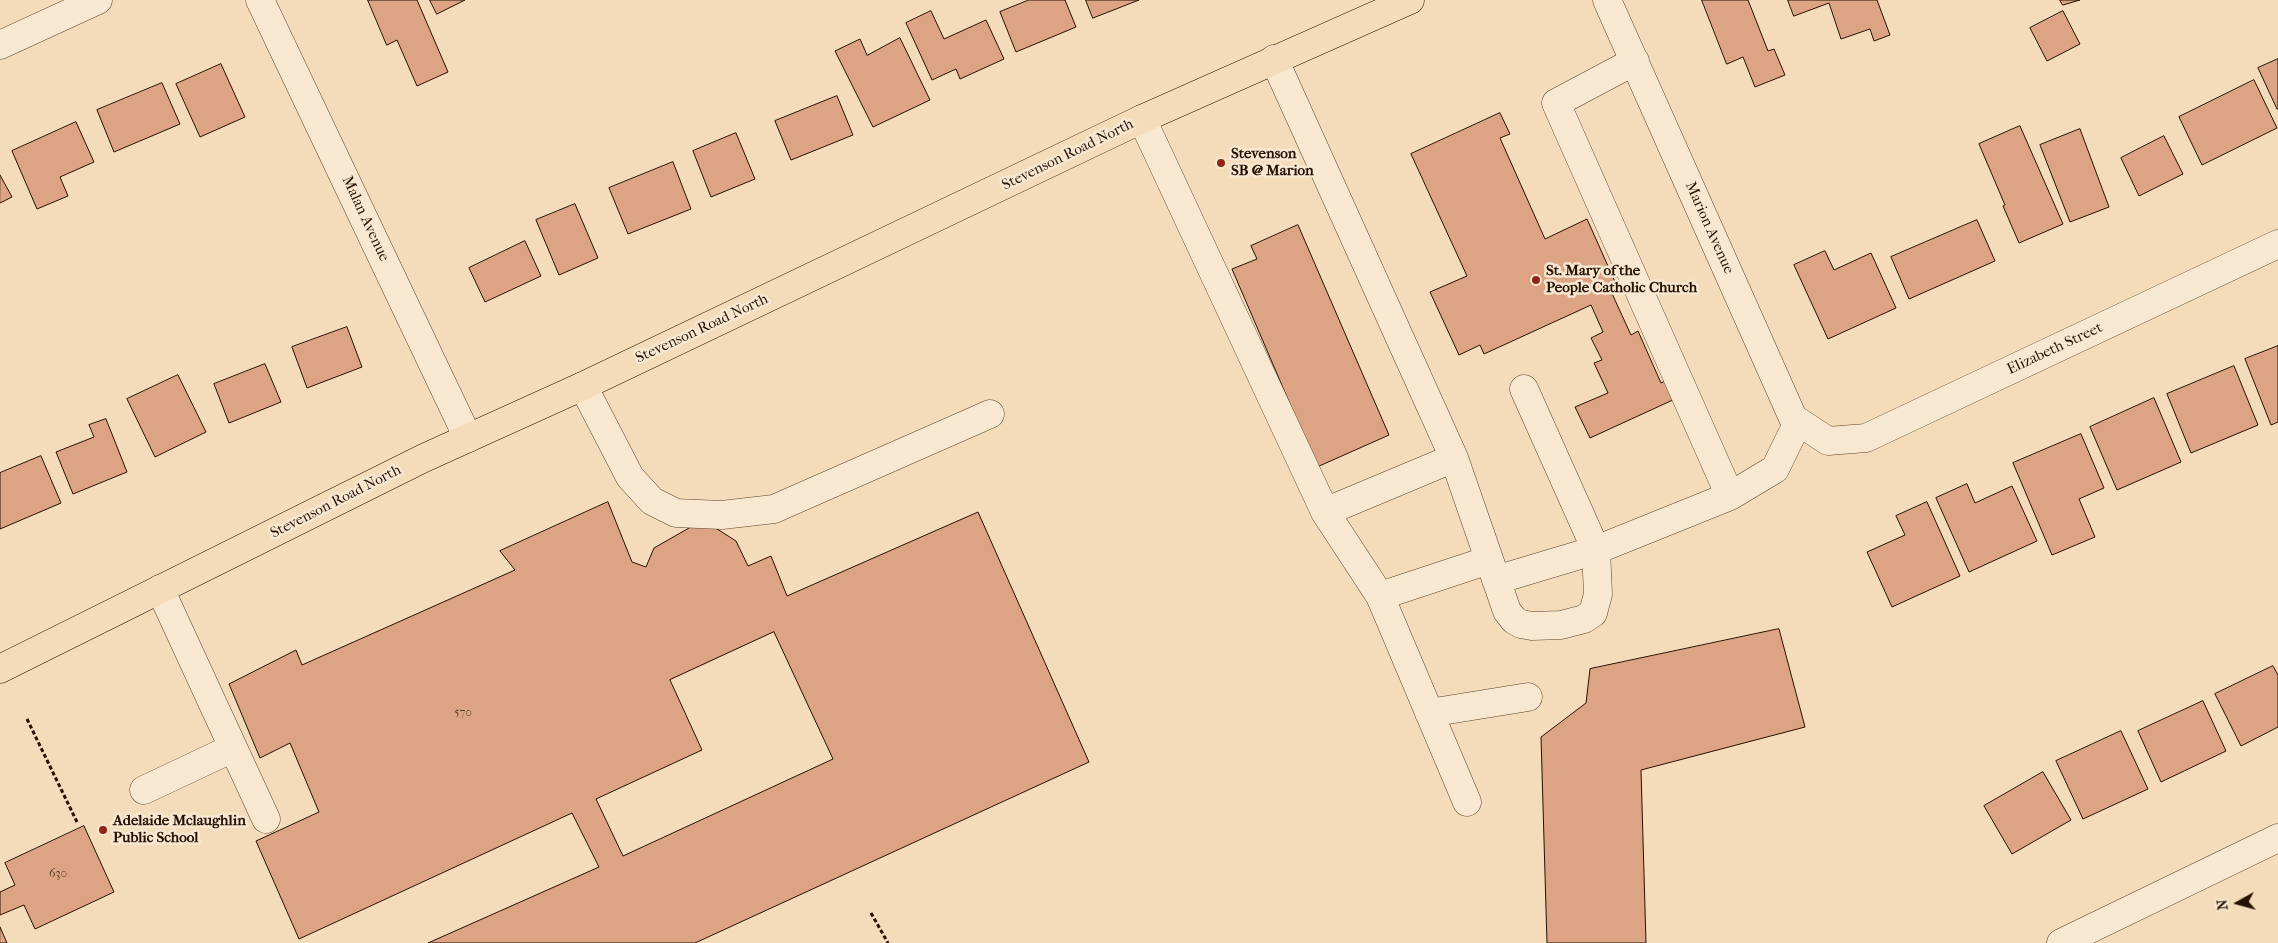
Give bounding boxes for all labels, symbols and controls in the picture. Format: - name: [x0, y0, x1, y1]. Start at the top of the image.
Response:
- street label: Stevenson Road North: [999, 115, 1137, 195]
- place label: Stevenson SB @ Marion: [1231, 145, 1314, 180]
- marker: Stevenson SB @ Marion: [1215, 157, 1227, 169]
- street label: Malan Avenue: [337, 173, 393, 265]
- street label: Marion Avenue: [1681, 179, 1737, 277]
- place label: St. Mary of the People Catholic Church: [1546, 262, 1697, 297]
- marker: St. Mary of the People Catholic Church: [1530, 274, 1542, 286]
- street label: Stevenson Road North: [633, 290, 771, 368]
- street label: Elizabeth Street: [2004, 319, 2106, 379]
- street label: Stevenson Road North: [268, 461, 404, 543]
- house number: 570: [454, 706, 472, 720]
- place label: Adelaide Mclaughlin Public School: [113, 812, 246, 847]
- marker: Adelaide Mclaughlin Public School: [97, 824, 109, 836]
- house number: 630: [49, 867, 67, 881]
- north arrow: [2213, 878, 2263, 928]
- text: N: [2214, 899, 2232, 911]

